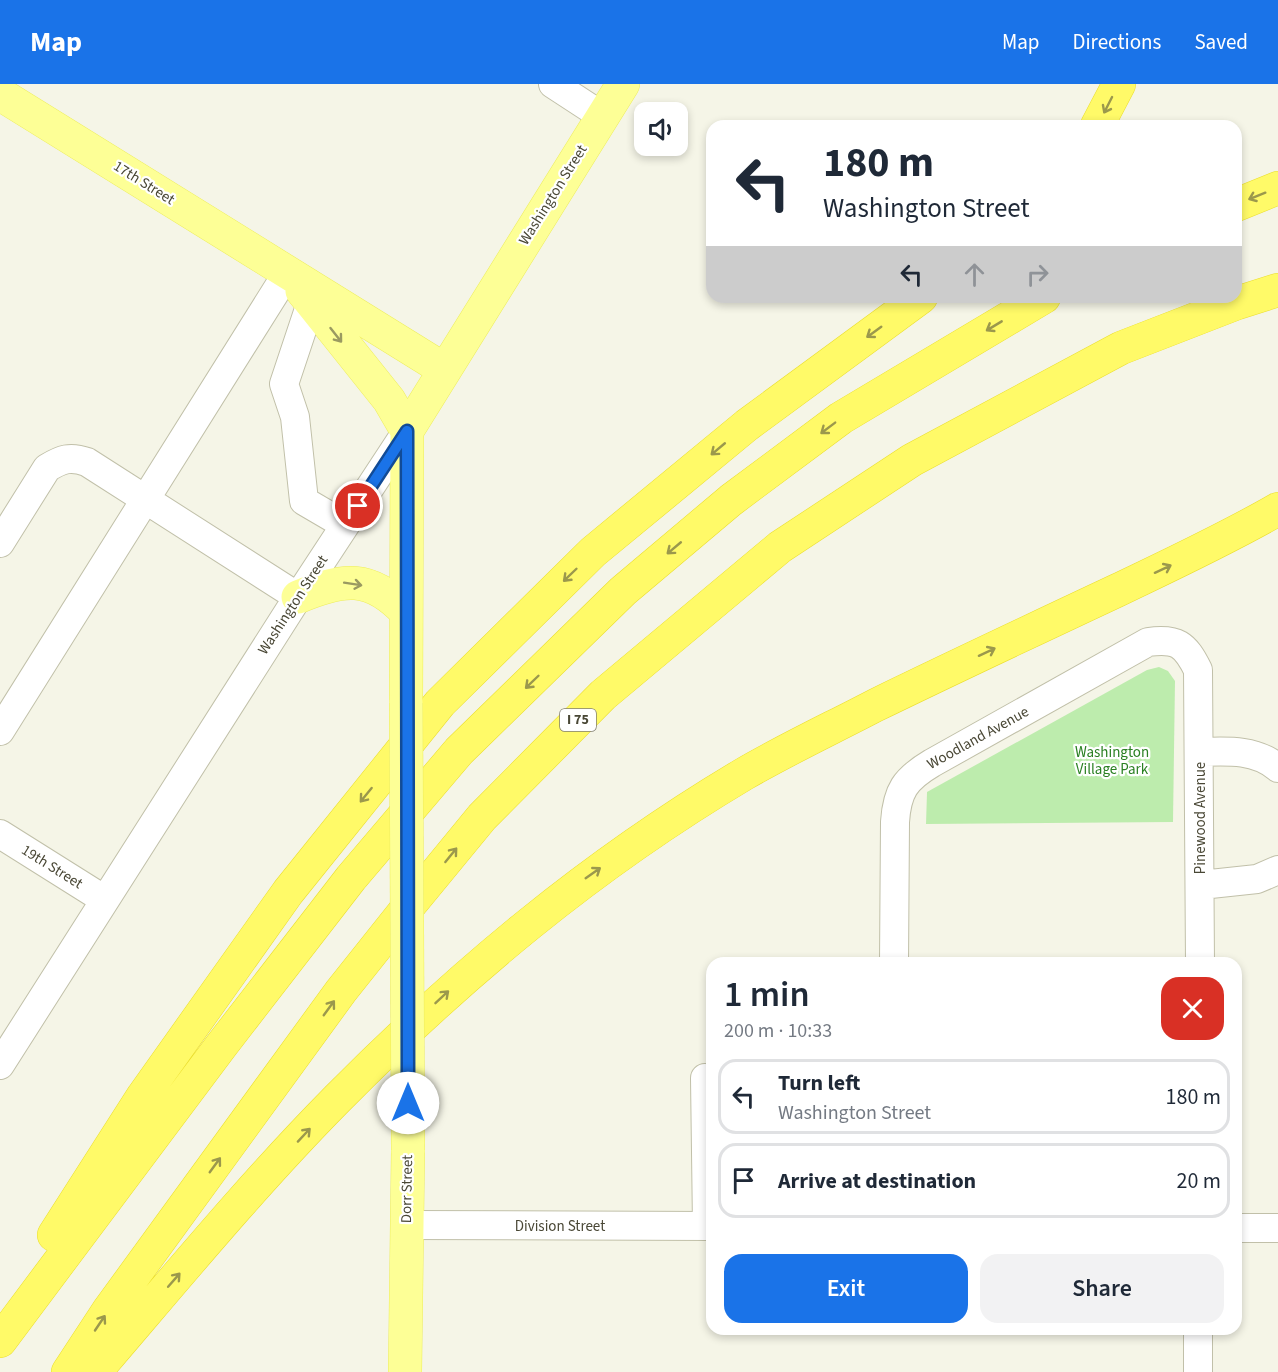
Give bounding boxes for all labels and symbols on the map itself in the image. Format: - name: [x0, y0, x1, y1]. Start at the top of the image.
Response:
- one-way arrow: [1102, 96, 1114, 113]
- street label: Washington Street: [514, 141, 592, 249]
- street label: 17th Street: [109, 156, 179, 210]
- one-way arrow: [1248, 191, 1267, 202]
- one-way arrow: [986, 321, 1003, 333]
- one-way arrow: [867, 326, 883, 338]
- one-way arrow: [330, 327, 343, 343]
- one-way arrow: [820, 422, 836, 435]
- one-way arrow: [711, 442, 726, 456]
- pin: [332, 480, 383, 531]
- one-way arrow: [666, 542, 682, 555]
- street label: Washington Street: [253, 551, 333, 659]
- one-way arrow: [1153, 562, 1171, 574]
- one-way arrow: [562, 568, 577, 582]
- one-way arrow: [343, 578, 363, 589]
- one-way arrow: [977, 646, 995, 658]
- one-way arrow: [524, 674, 539, 689]
- street label: Woodland Avenue: [923, 701, 1033, 775]
- road number: I 75: [560, 709, 596, 731]
- park label: Washington Village Park: [1075, 742, 1149, 780]
- street label: Pinewood Avenue: [1190, 762, 1211, 874]
- one-way arrow: [360, 786, 373, 802]
- street label: 19th Street: [17, 840, 87, 894]
- one-way arrow: [444, 847, 457, 863]
- one-way arrow: [584, 867, 600, 879]
- one-way arrow: [434, 990, 449, 1004]
- one-way arrow: [323, 1000, 335, 1016]
- position arrow: [376, 1071, 440, 1135]
- one-way arrow: [297, 1127, 311, 1142]
- street label: Dorr Street: [396, 1155, 418, 1223]
- one-way arrow: [208, 1158, 221, 1174]
- street label: Division Street: [515, 1216, 605, 1237]
- one-way arrow: [167, 1273, 181, 1288]
- one-way arrow: [94, 1316, 106, 1332]

